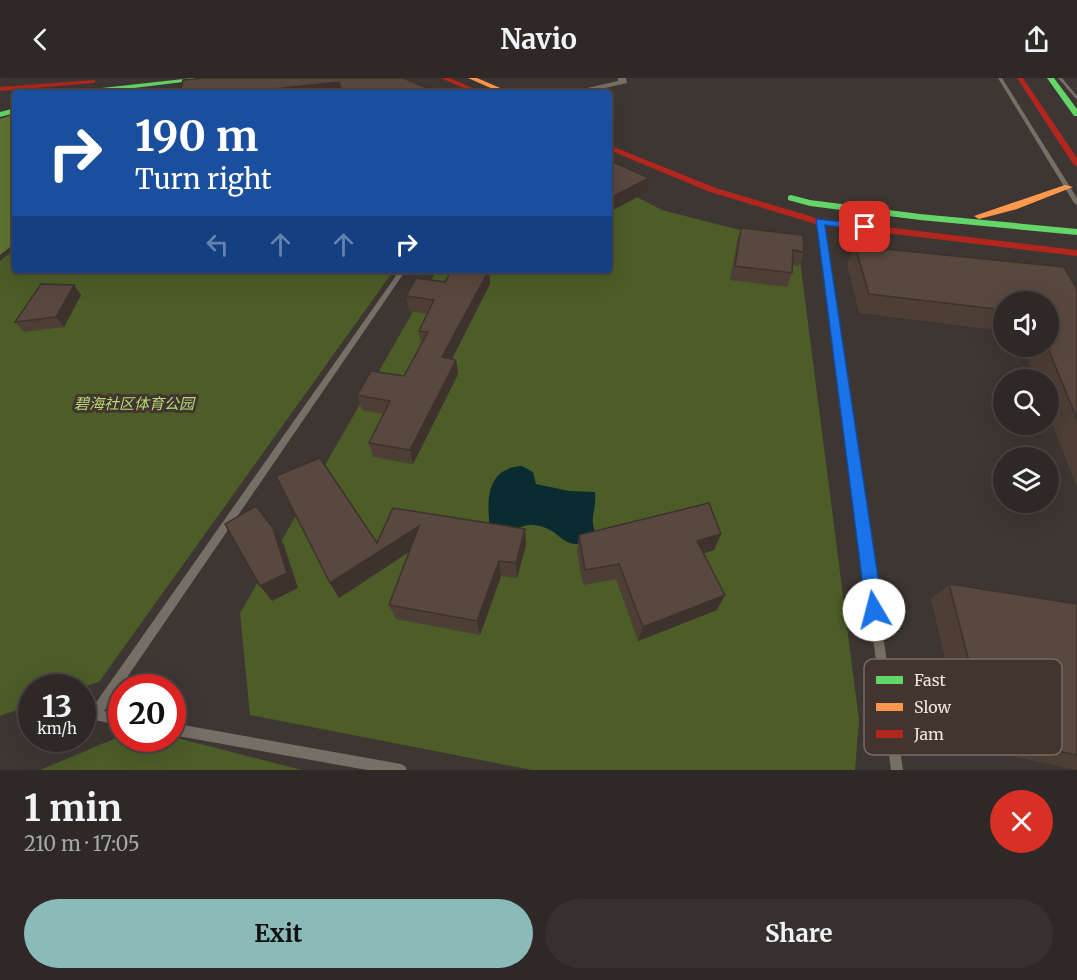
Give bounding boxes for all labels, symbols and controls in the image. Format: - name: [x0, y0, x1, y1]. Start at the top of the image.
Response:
- text: Navio: [500, 22, 577, 56]
- icon: back: [24, 23, 57, 56]
- icon: share: [1020, 23, 1053, 56]
- text: 190 m: [135, 110, 258, 162]
- icon: right: [36, 114, 114, 192]
- text: Turn right: [135, 162, 272, 196]
- pin: [839, 201, 890, 252]
- icon: arrive: [848, 210, 881, 243]
- icon: left: [201, 228, 234, 261]
- icon: ahead: [264, 228, 297, 261]
- icon: ahead: [327, 228, 360, 261]
- icon: right: [390, 228, 423, 261]
- map controls: [993, 291, 1059, 513]
- button: sound: [993, 291, 1059, 357]
- button: search: [993, 369, 1059, 435]
- park label: 碧海社区体育公园: [74, 394, 196, 413]
- button: layers: [993, 447, 1059, 513]
- position arrow: [842, 578, 906, 642]
- legend: [864, 659, 1062, 755]
- text: Fast: [914, 670, 947, 690]
- speed limit sign: 20: [108, 674, 186, 752]
- text: 13: [42, 687, 72, 725]
- text: Slow: [914, 697, 952, 717]
- text: km/h: [37, 719, 77, 738]
- text: Jam: [913, 724, 944, 744]
- text: 1 min: [24, 786, 122, 831]
- button: close: [990, 790, 1053, 853]
- text: 210 m · 17:05: [24, 831, 140, 856]
- button: Exit: [24, 899, 533, 968]
- button: Share: [545, 899, 1053, 968]

